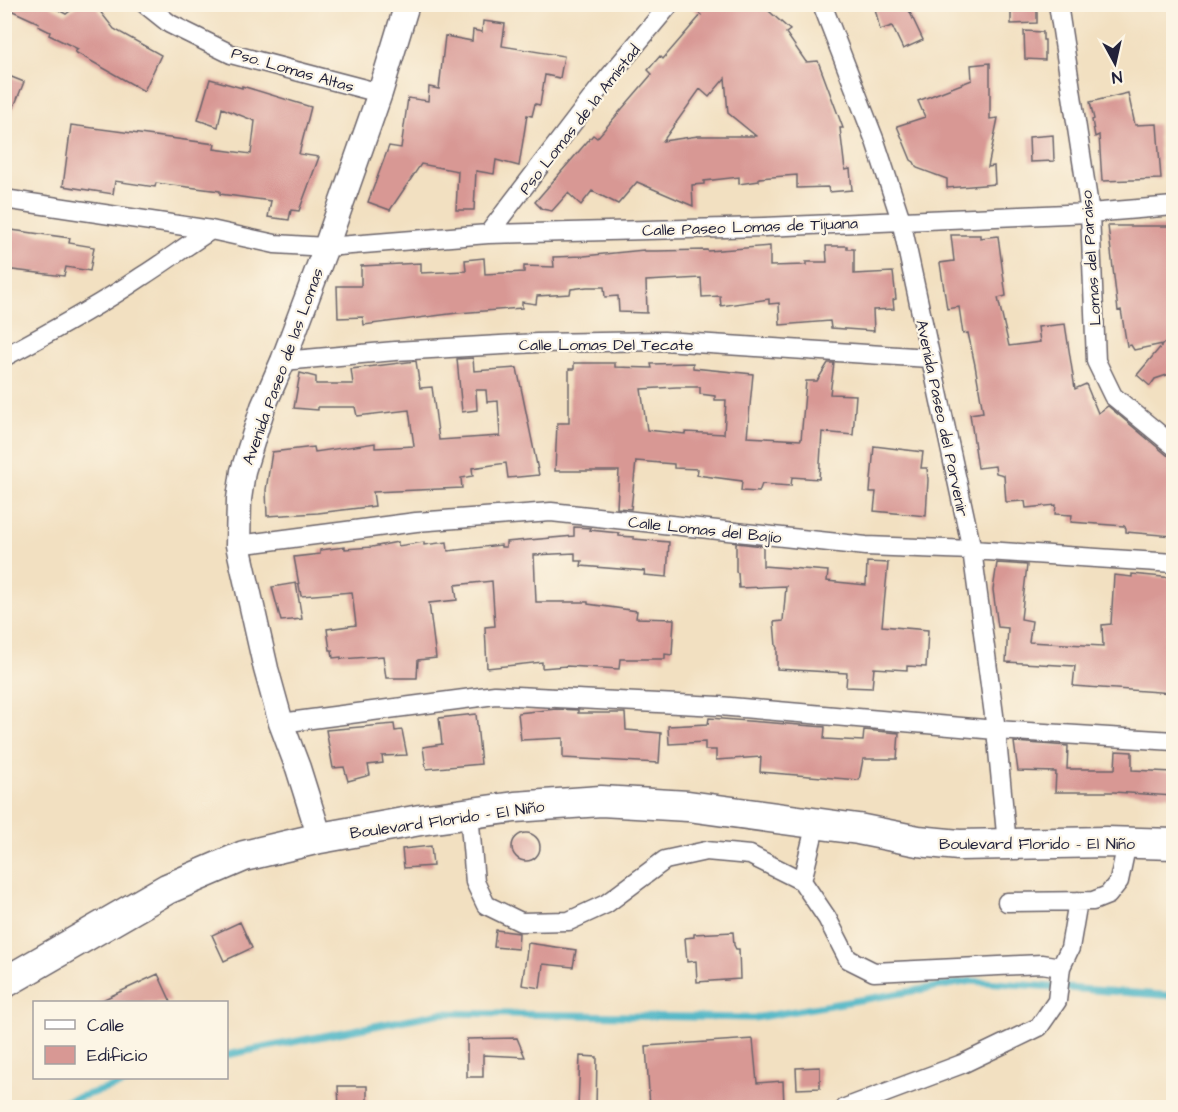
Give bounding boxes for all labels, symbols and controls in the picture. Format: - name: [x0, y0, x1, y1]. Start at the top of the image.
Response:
- north arrow: [1085, 33, 1145, 93]
- street label: Pso Lomas de la Amistad: [514, 40, 645, 199]
- street label: Pso. Lomas Altas: [229, 42, 357, 98]
- text: N: [1110, 65, 1123, 88]
- street label: Lomas del Paraiso: [1075, 190, 1107, 326]
- street label: Calle Paseo Lomas de Tijuana: [642, 212, 858, 242]
- street label: Avenida Paseo de las Lomas: [237, 265, 329, 468]
- street label: Avenida Paseo del Porvenir: [910, 318, 974, 519]
- street label: Calle Lomas Del Tecate: [519, 334, 694, 356]
- street label: Calle Lomas del Bajío: [627, 511, 783, 549]
- street label: Boulevard Florido - El Niño: [348, 795, 546, 845]
- street label: Boulevard Florido - El Niño: [939, 833, 1135, 855]
- legend: [33, 1001, 228, 1079]
- text: Calle: [87, 1013, 125, 1038]
- text: Edificio: [87, 1043, 147, 1068]

